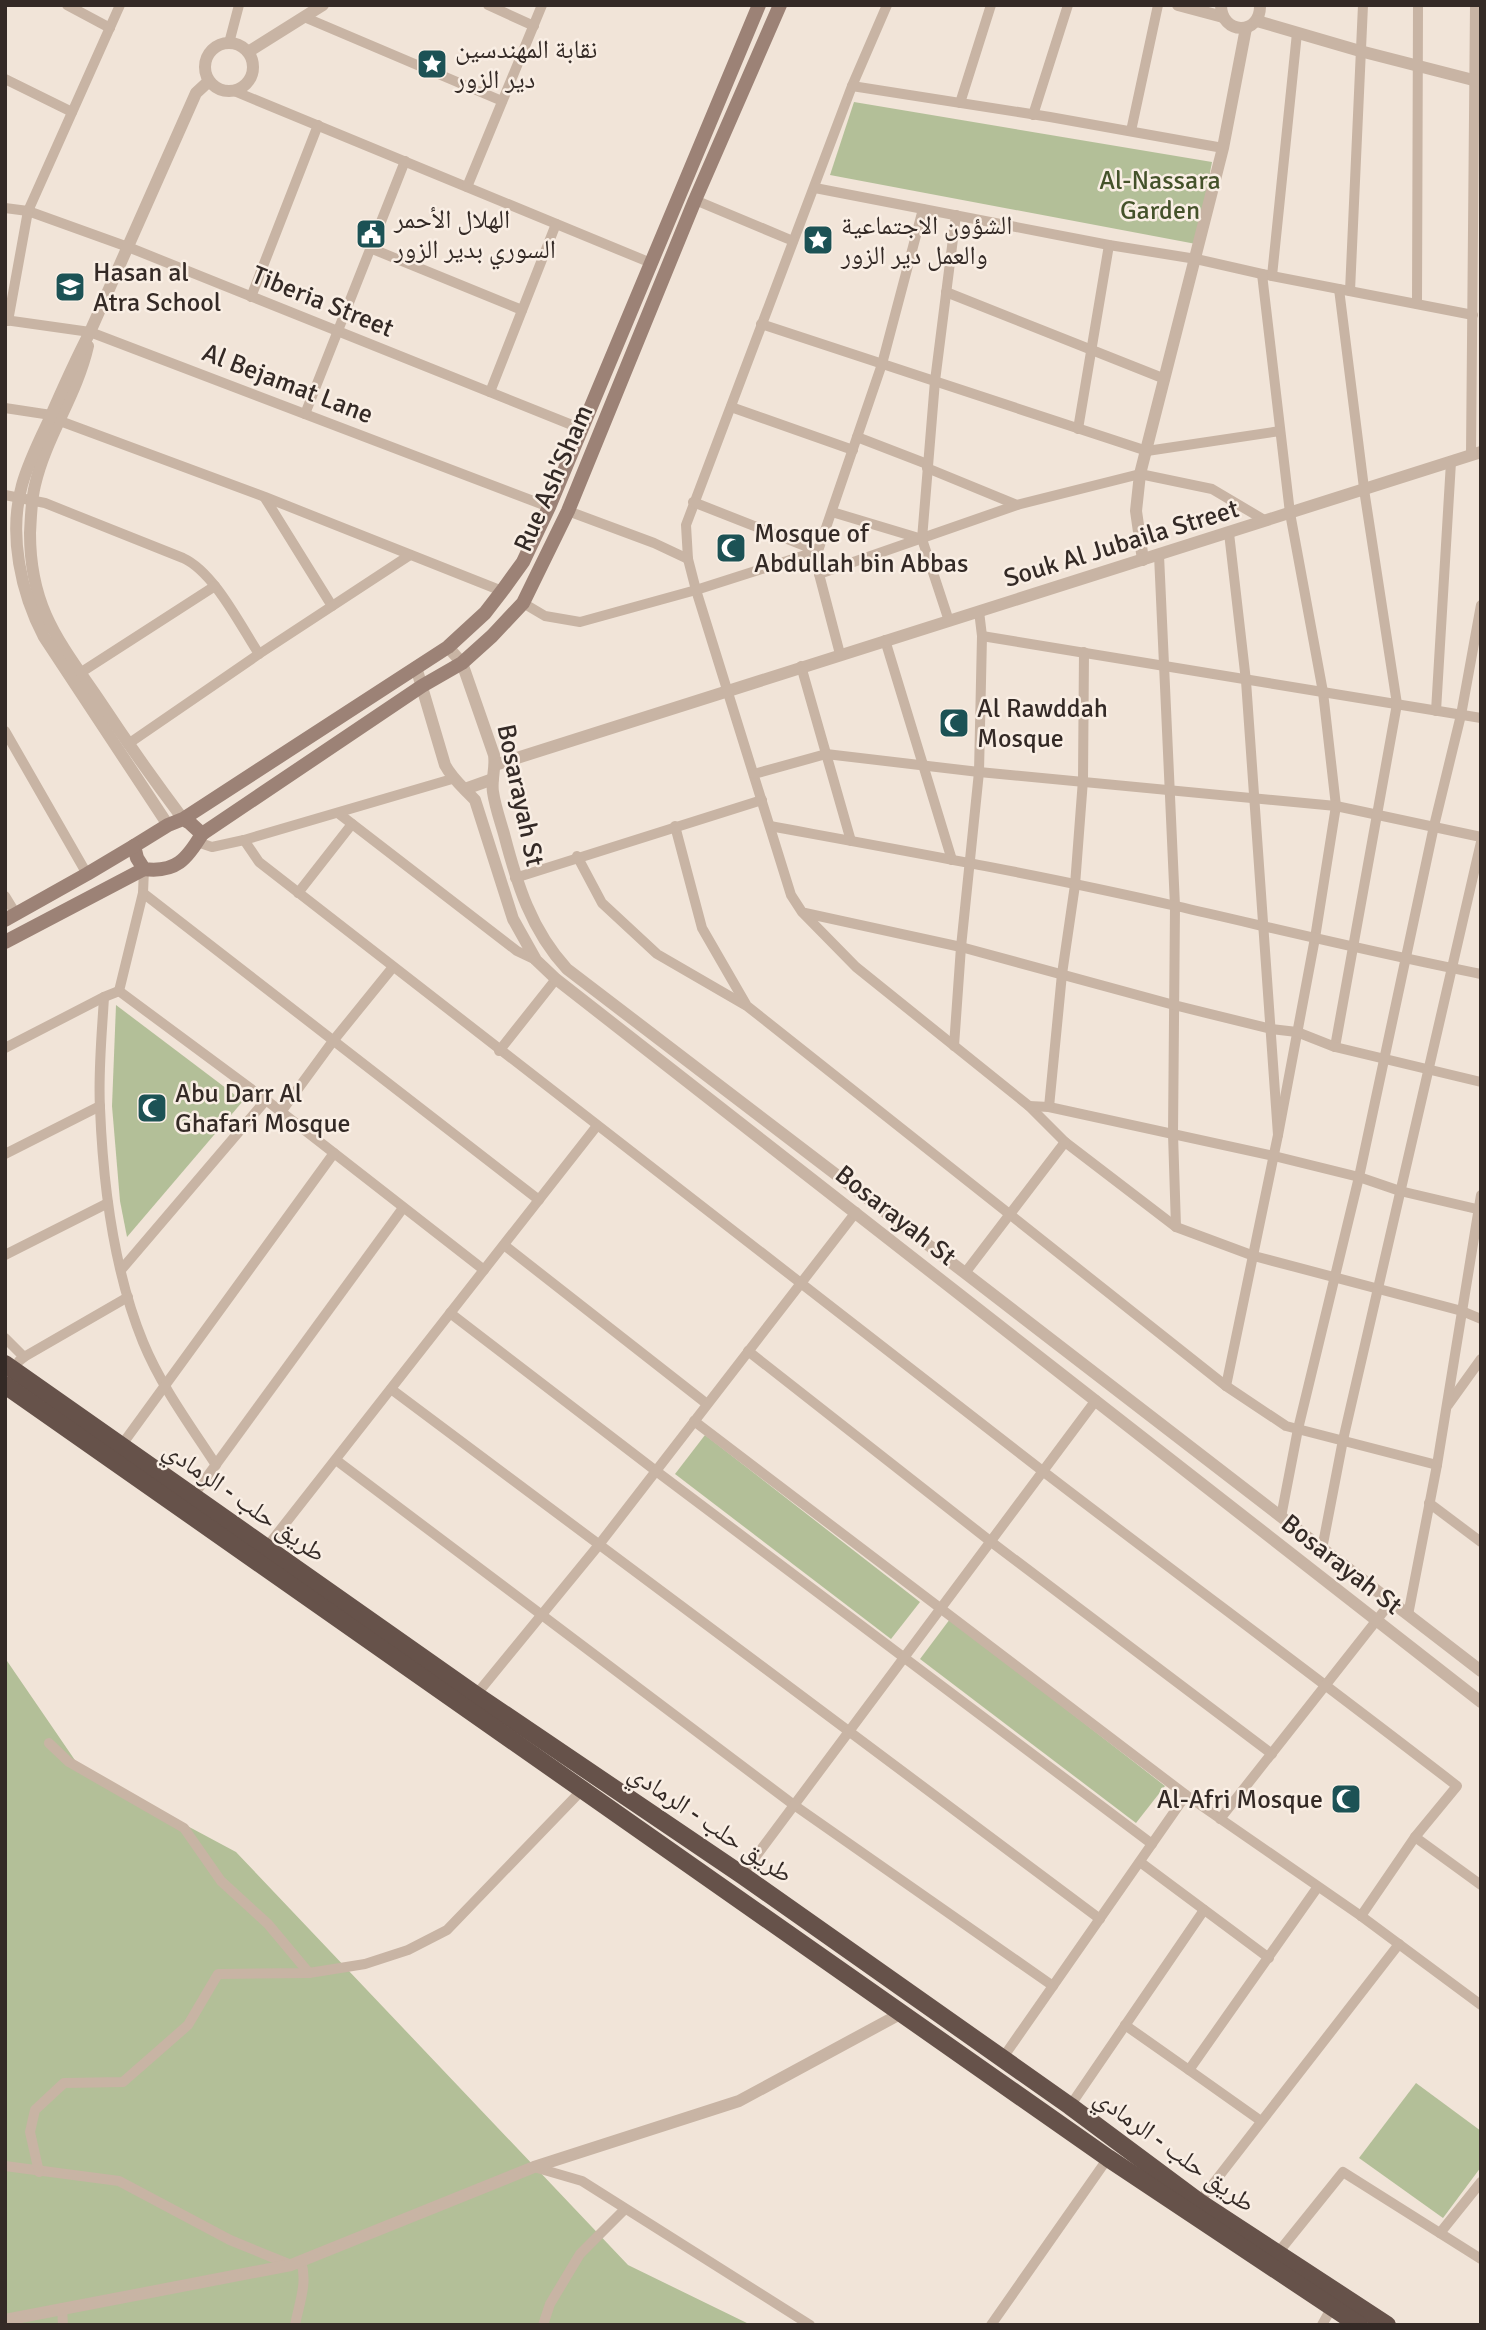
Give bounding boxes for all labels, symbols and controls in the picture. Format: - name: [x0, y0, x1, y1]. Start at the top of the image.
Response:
- place label: نقابة المهندسين دير الزور: [454, 34, 597, 96]
- place icon: نقابة المهندسين دير الزور: [415, 47, 449, 81]
- park label: Al-Nassara Garden: [1099, 165, 1221, 227]
- place label: الهلال الأحمر السوري بدير الزور: [393, 204, 556, 270]
- place label: الشؤون الاجتماعية والعمل دير الزور: [840, 210, 1012, 272]
- public building icon: الهلال الأحمر السوري بدير الزور: [354, 217, 388, 251]
- place icon: الشؤون الاجتماعية والعمل دير الزور: [801, 223, 835, 257]
- place label: Hasan al Atra School: [93, 257, 221, 319]
- street label: Tiberia Street: [247, 259, 398, 345]
- school or university icon: Hasan al Atra School: [53, 270, 87, 304]
- street label: Al Bejamat Lane: [198, 337, 378, 431]
- street label: Rue Ash'Sham: [507, 400, 601, 557]
- street label: Souk Al Jubaila Street: [1000, 493, 1243, 595]
- place label: Mosque of Abdullah bin Abbas: [754, 518, 968, 580]
- mosque icon: Mosque of Abdullah bin Abbas: [714, 531, 748, 565]
- place label: Al Rawddah Mosque: [977, 693, 1108, 755]
- mosque icon: Al Rawddah Mosque: [937, 706, 971, 740]
- street label: Bosarayah St: [489, 721, 551, 869]
- place label: Abu Darr Al Ghafari Mosque: [175, 1078, 351, 1140]
- mosque icon: Abu Darr Al Ghafari Mosque: [135, 1091, 169, 1125]
- street label: Bosarayah St: [829, 1159, 962, 1273]
- street label: طريق حلب - الرمادي: [155, 1434, 332, 1573]
- street label: Bosarayah St: [1275, 1508, 1408, 1622]
- street label: طريق حلب - الرمادي: [620, 1757, 799, 1894]
- mosque icon: Al-Afri Mosque: [1329, 1782, 1363, 1816]
- place label: Al-Afri Mosque: [1157, 1784, 1323, 1816]
- street label: طريق حلب - الرمادي: [1086, 2082, 1261, 2223]

